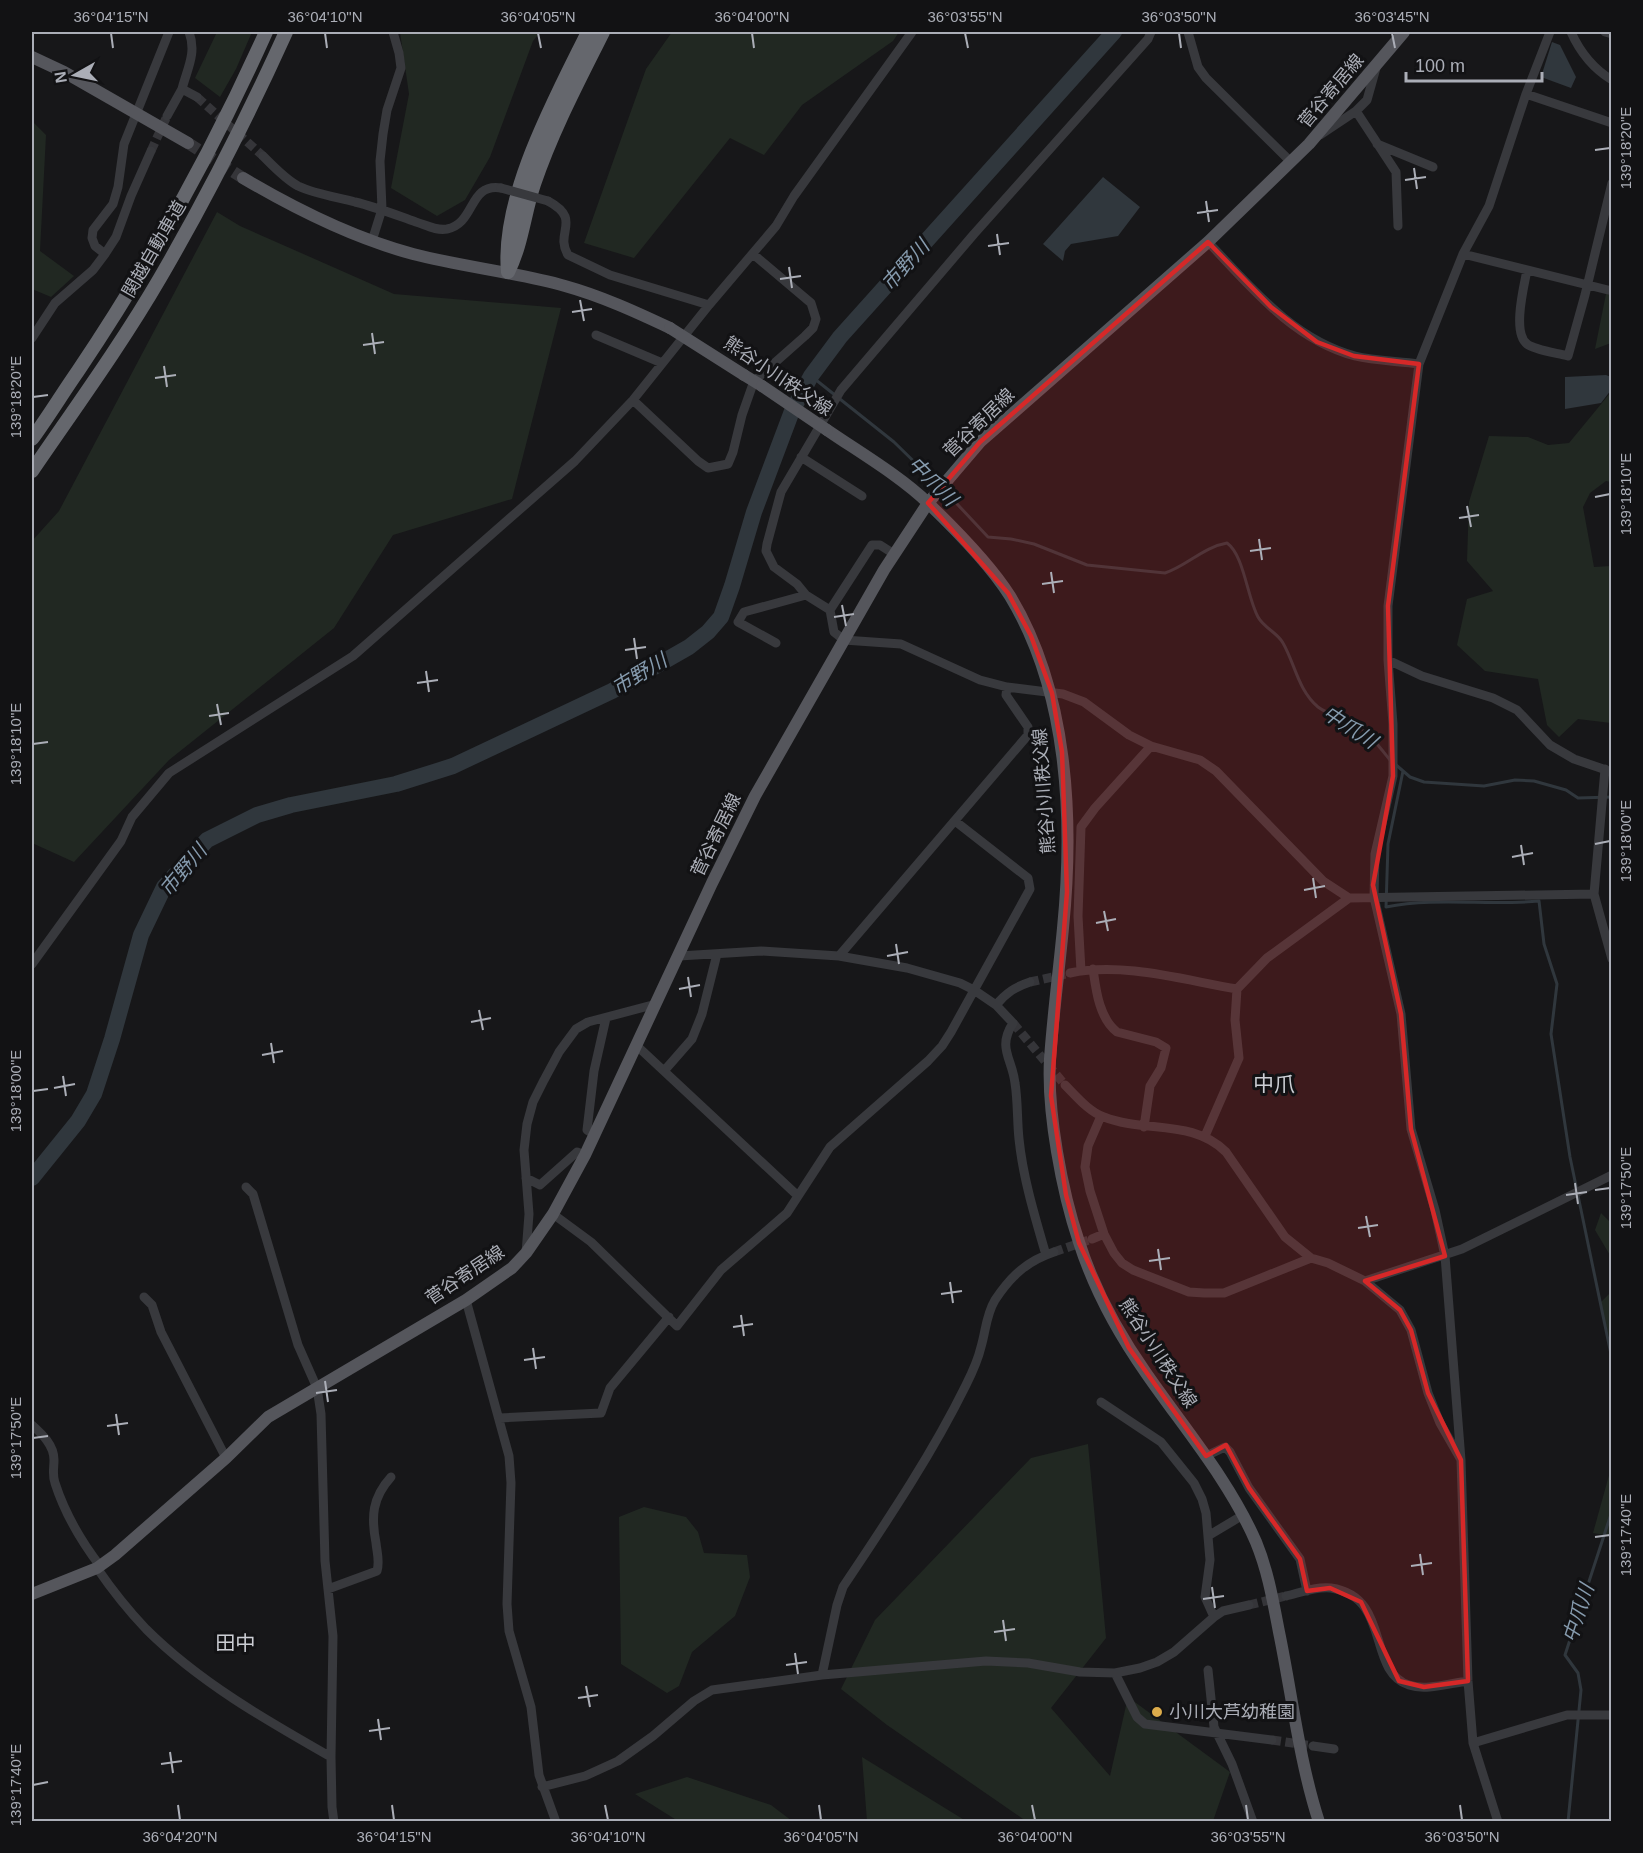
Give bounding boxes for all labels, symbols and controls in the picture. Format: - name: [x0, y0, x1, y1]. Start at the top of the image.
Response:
- text: 36°04'15"N: [73, 8, 149, 25]
- text: 36°04'10"N: [287, 8, 363, 25]
- text: 36°04'05"N: [500, 8, 576, 25]
- text: 36°04'00"N: [714, 8, 790, 25]
- text: 36°03'55"N: [927, 8, 1003, 25]
- text: 36°03'50"N: [1141, 8, 1217, 25]
- text: 36°03'45"N: [1354, 8, 1430, 25]
- north arrow: [45, 45, 105, 105]
- scale bar: [1406, 45, 1542, 83]
- street label: 菅谷寄居線: [1294, 50, 1368, 132]
- text: 100 m: [1415, 56, 1465, 76]
- text: N: [51, 70, 70, 84]
- text: 139°18'20"E: [1617, 107, 1634, 189]
- street label: 関越自動車道: [118, 197, 190, 301]
- water label: 市野川: [877, 234, 935, 295]
- street label: 熊谷小川秩父線: [720, 332, 836, 420]
- text: 139°18'20"E: [7, 356, 24, 438]
- street label: 菅谷寄居線: [940, 385, 1018, 461]
- water label: 中爪川: [904, 452, 963, 511]
- text: 139°18'10"E: [1617, 453, 1634, 535]
- water label: 市野川: [608, 648, 672, 699]
- water label: 中爪川: [1319, 701, 1383, 754]
- text: 139°18'10"E: [7, 703, 24, 785]
- street label: 熊谷小川秩父線: [1030, 727, 1058, 855]
- street label: 菅谷寄居線: [687, 790, 745, 880]
- text: 139°18'00"E: [1617, 800, 1634, 882]
- water label: 市野川: [155, 838, 212, 900]
- text: 139°18'00"E: [7, 1050, 24, 1132]
- district label: 中爪: [1253, 1072, 1295, 1095]
- text: 139°17'50"E: [1617, 1147, 1634, 1229]
- street label: 菅谷寄居線: [422, 1242, 508, 1308]
- street label: 熊谷小川秩父線: [1115, 1295, 1201, 1411]
- text: 139°17'50"E: [7, 1397, 24, 1479]
- text: 139°17'40"E: [1617, 1494, 1634, 1576]
- water label: 中爪川: [1558, 1579, 1598, 1645]
- district label: 田中: [215, 1632, 255, 1654]
- place label: 小川大芦幼稚園: [1169, 1702, 1295, 1722]
- marker: 小川大芦幼稚園: [1150, 1705, 1164, 1719]
- text: 139°17'40"E: [7, 1744, 24, 1826]
- text: 36°04'20"N: [142, 1828, 218, 1845]
- text: 36°04'15"N: [356, 1828, 432, 1845]
- text: 36°04'10"N: [570, 1828, 646, 1845]
- text: 36°04'05"N: [783, 1828, 859, 1845]
- text: 36°04'00"N: [997, 1828, 1073, 1845]
- text: 36°03'55"N: [1210, 1828, 1286, 1845]
- text: 36°03'50"N: [1424, 1828, 1500, 1845]

